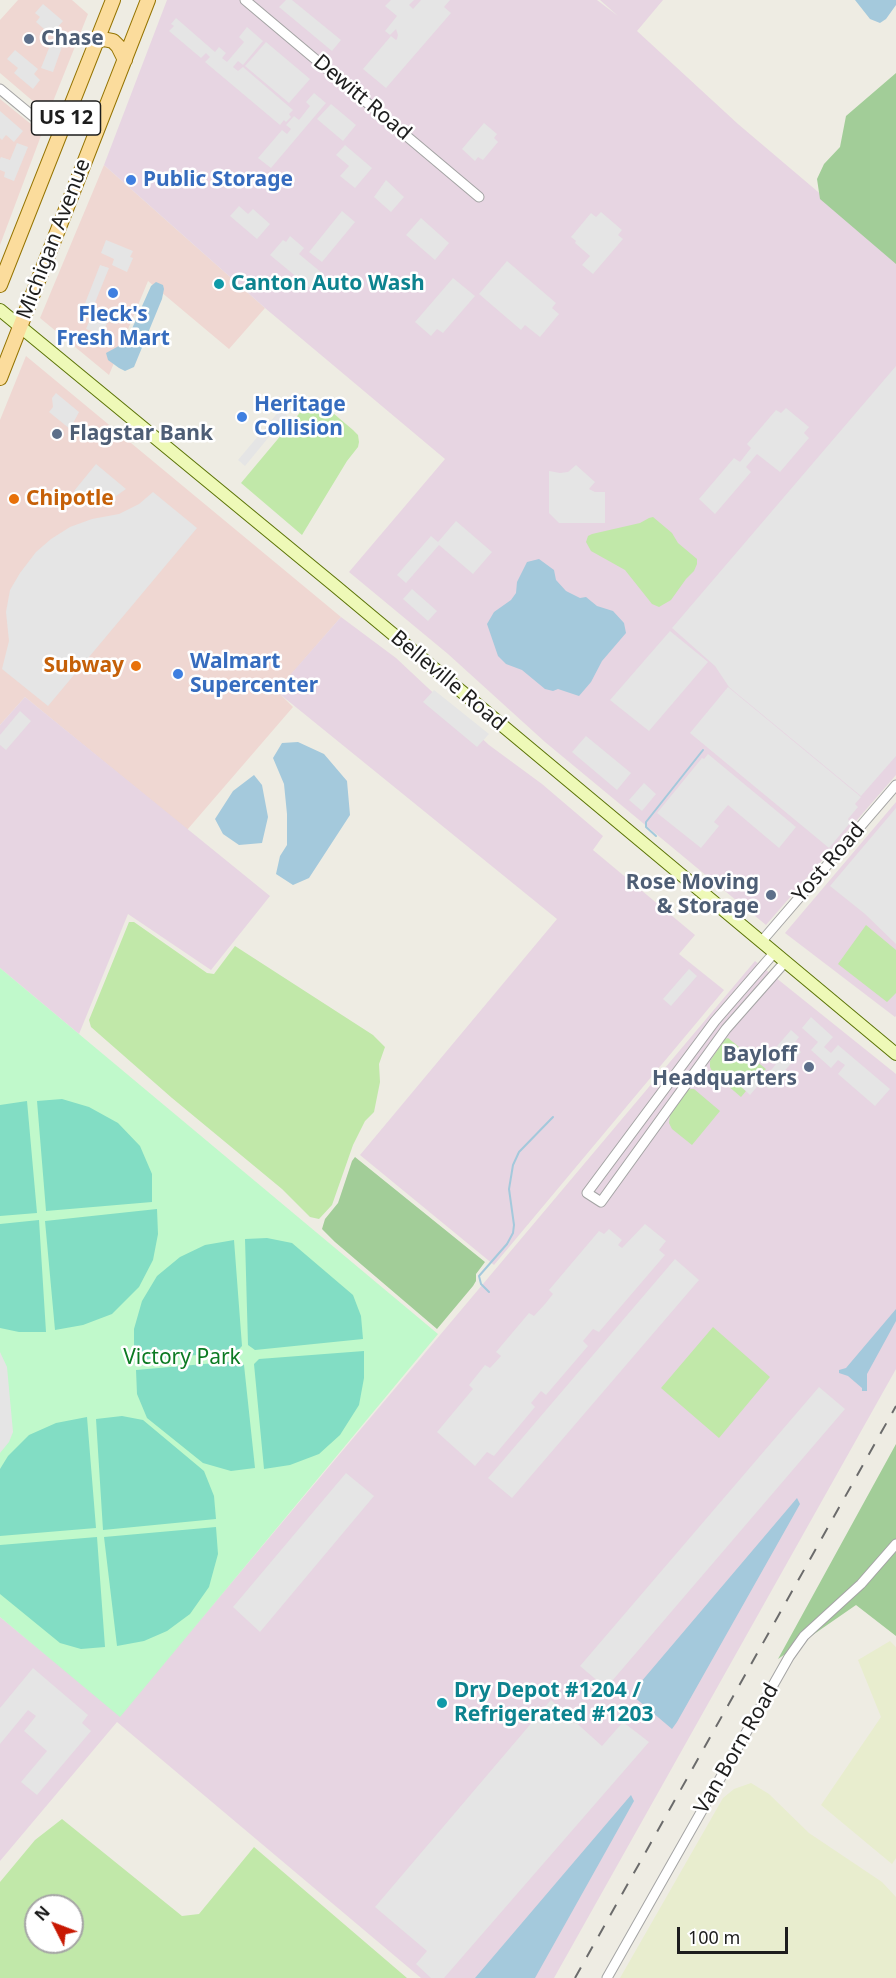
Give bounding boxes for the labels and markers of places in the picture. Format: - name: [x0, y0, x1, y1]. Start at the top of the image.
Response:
- place label: Chase: [41, 26, 104, 52]
- marker: Chase: [22, 32, 36, 46]
- place label: Public Storage: [143, 167, 293, 193]
- marker: Public Storage: [124, 173, 138, 187]
- place label: Canton Auto Wash: [231, 271, 425, 297]
- marker: Canton Auto Wash: [212, 277, 226, 291]
- marker: Fleck's Fresh Mart: [106, 286, 120, 300]
- place label: Fleck's Fresh Mart: [56, 302, 170, 352]
- place label: Heritage Collision: [254, 392, 346, 442]
- marker: Heritage Collision: [235, 410, 249, 424]
- place label: Flagstar Bank: [69, 421, 213, 447]
- marker: Flagstar Bank: [50, 427, 64, 441]
- place label: Chipotle: [26, 486, 114, 512]
- marker: Chipotle: [7, 492, 21, 506]
- place label: Walmart Supercenter: [190, 649, 318, 699]
- place label: Subway: [43, 653, 124, 679]
- marker: Subway: [129, 659, 143, 673]
- marker: Walmart Supercenter: [171, 667, 185, 681]
- place label: Rose Moving & Storage: [626, 870, 759, 920]
- marker: Rose Moving & Storage: [764, 888, 778, 902]
- place label: Bayloff Headquarters: [652, 1042, 797, 1092]
- marker: Bayloff Headquarters: [802, 1060, 816, 1074]
- place label: Dry Depot #1204 / Refrigerated #1203: [454, 1678, 653, 1728]
- marker: Dry Depot #1204 / Refrigerated #1203: [435, 1696, 449, 1710]

